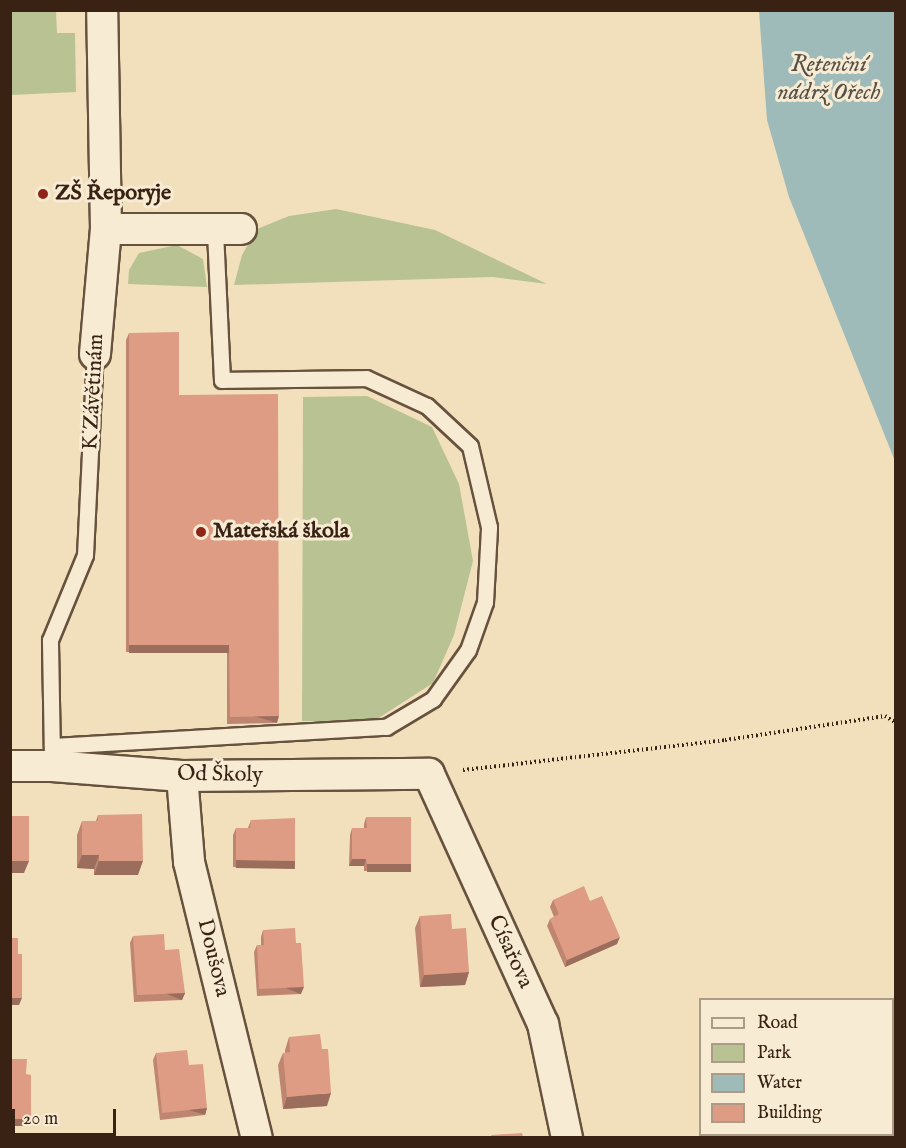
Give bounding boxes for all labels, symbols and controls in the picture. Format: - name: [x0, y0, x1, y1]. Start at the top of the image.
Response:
- water label: Retenční nádrž Ořech: [777, 51, 881, 107]
- place label: ZŠ Řeporyje: [55, 181, 171, 207]
- marker: ZŠ Řeporyje: [36, 187, 50, 201]
- street label: K Závětinám: [78, 333, 110, 451]
- place label: Mateřská škola: [213, 519, 349, 545]
- marker: Mateřská škola: [194, 525, 208, 539]
- street label: Od Školy: [177, 761, 263, 789]
- street label: Císařova: [482, 911, 538, 993]
- street label: Doušova: [191, 916, 235, 1000]
- legend: [699, 998, 894, 1136]
- text: Road: [757, 1012, 798, 1035]
- text: Park: [757, 1042, 791, 1065]
- text: Water: [757, 1072, 802, 1095]
- scale bar: [15, 1097, 118, 1135]
- text: Building: [757, 1102, 822, 1125]
- text: 20 m: [23, 1108, 58, 1131]

